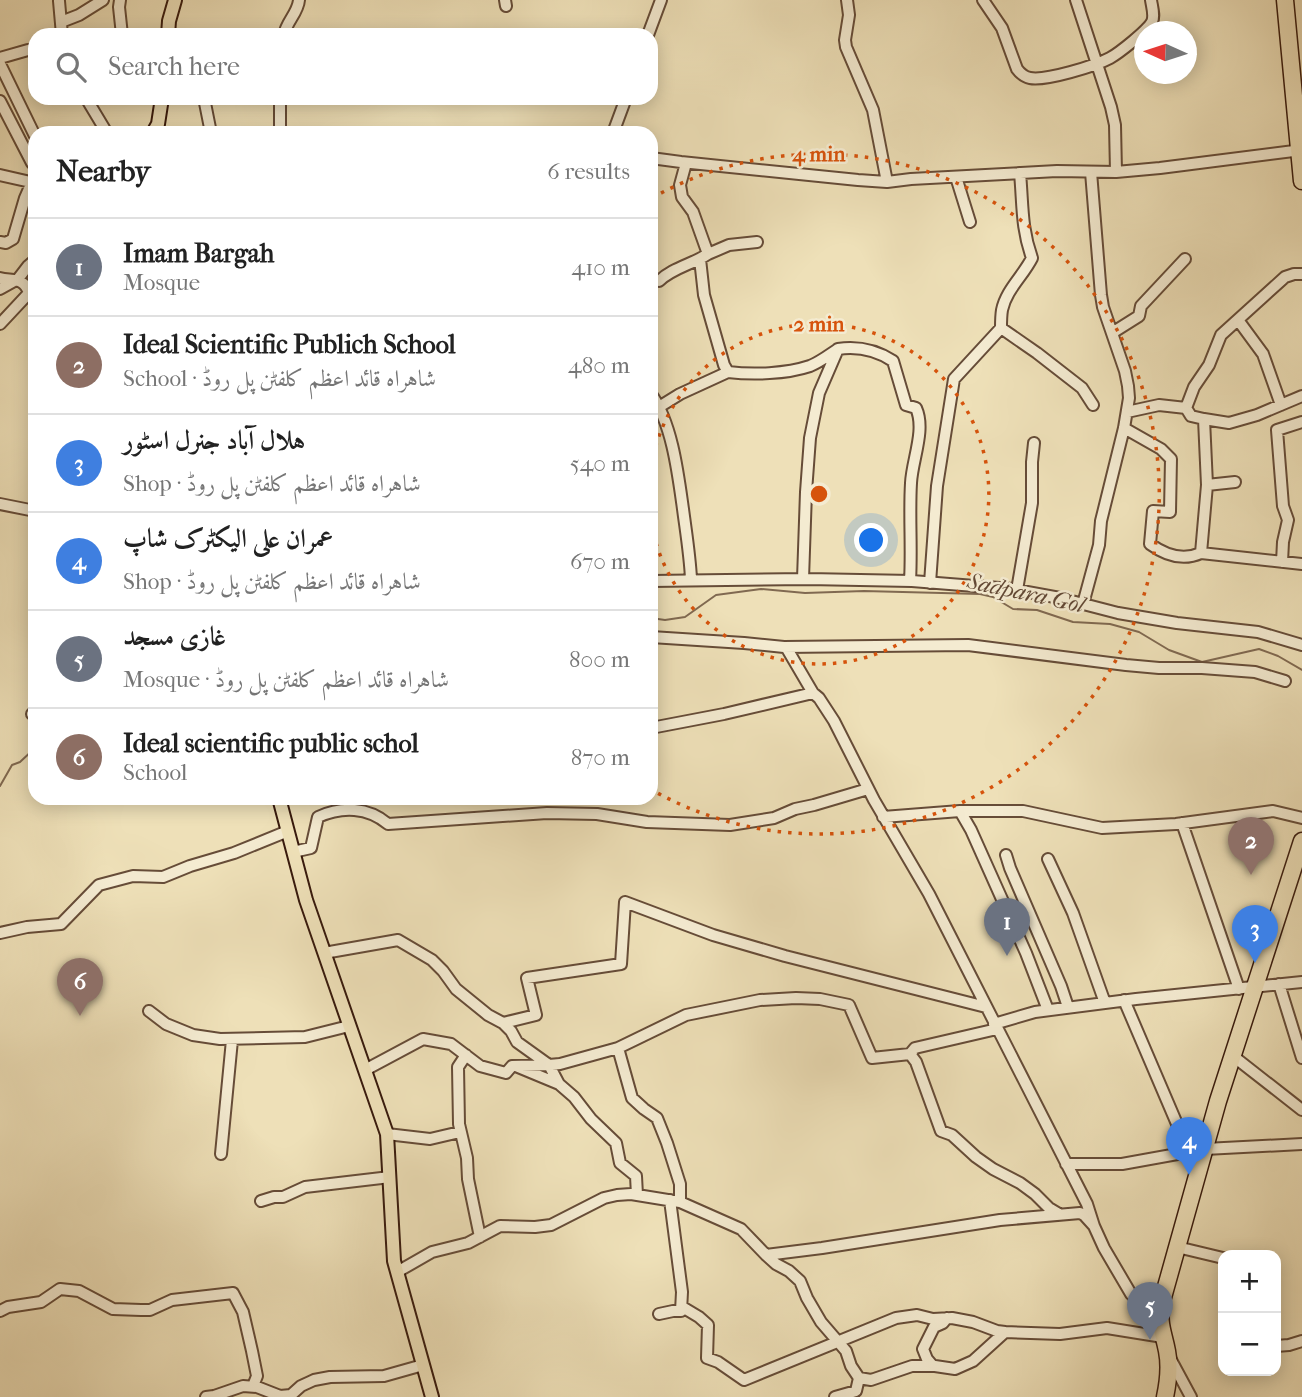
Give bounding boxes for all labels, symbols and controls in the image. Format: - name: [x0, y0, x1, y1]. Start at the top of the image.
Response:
- north arrow: [1134, 21, 1197, 84]
- search box: [28, 28, 658, 105]
- icon: search: [52, 48, 90, 86]
- text: Search here: [108, 51, 240, 82]
- text: 4 min: [792, 142, 846, 167]
- text: Nearby: [56, 154, 151, 189]
- text: 6 results: [547, 158, 630, 185]
- text: Imam Bargah: [123, 238, 274, 269]
- text: 1: [75, 254, 83, 281]
- text: 410 m: [572, 254, 630, 281]
- text: Mosque: [123, 269, 200, 296]
- text: 2 min: [793, 312, 845, 336]
- text: Ideal Scientific Publich School: [123, 329, 456, 360]
- text: 2: [73, 352, 85, 379]
- text: 480 m: [568, 352, 630, 379]
- text: School · شاہراہ قائد اعظم کلفٹن پل روڈ: [123, 365, 436, 392]
- text: ہلال آباد جنرل اسٹور: [123, 425, 305, 456]
- text: 3: [74, 450, 84, 477]
- text: 540 m: [570, 450, 630, 477]
- text: Shop · شاہراہ قائد اعظم کلفٹن پل روڈ: [123, 470, 421, 497]
- centre of rings: [807, 482, 831, 506]
- text: عمران علی الیکٹرک شاپ: [123, 523, 333, 554]
- your location: [854, 523, 888, 557]
- text: 4: [72, 548, 86, 575]
- text: 670 m: [570, 548, 630, 575]
- water label: Sadpara Gol: [964, 567, 1089, 619]
- text: Shop · شاہراہ قائد اعظم کلفٹن پل روڈ: [123, 568, 421, 595]
- text: غازی مسجد: [123, 621, 226, 652]
- text: 5: [74, 646, 84, 673]
- text: 800 m: [569, 646, 630, 673]
- text: Mosque · شاہراہ قائد اعظم کلفٹن پل روڈ: [123, 666, 449, 693]
- text: Ideal scientific public schol: [123, 728, 419, 759]
- text: 6: [73, 744, 85, 771]
- text: 870 m: [571, 744, 630, 771]
- text: School: [123, 759, 187, 786]
- pin: 2: [1228, 817, 1274, 875]
- pin: 1: [984, 898, 1030, 956]
- pin: 3: [1232, 905, 1278, 963]
- pin: 6: [57, 958, 103, 1016]
- pin: 4: [1166, 1117, 1212, 1175]
- map controls: [1218, 1250, 1281, 1376]
- button: +: [1218, 1250, 1281, 1313]
- pin: 5: [1127, 1282, 1173, 1340]
- button: −: [1218, 1313, 1281, 1376]

